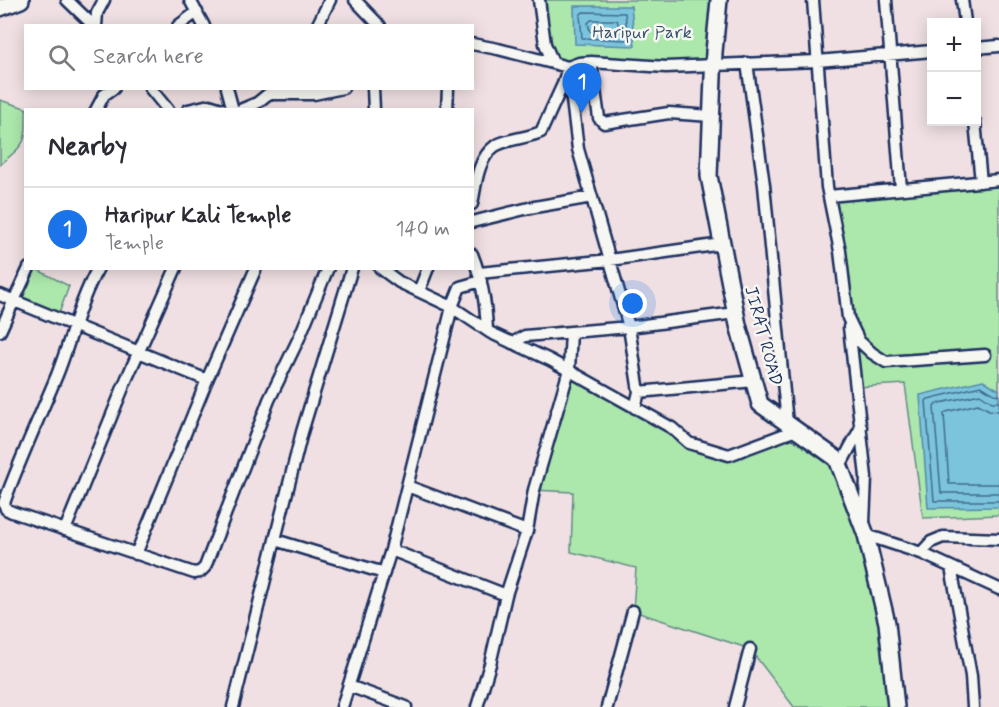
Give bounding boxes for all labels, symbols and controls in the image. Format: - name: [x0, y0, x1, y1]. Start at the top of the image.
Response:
- map controls: [927, 18, 981, 126]
- button: +: [927, 18, 981, 72]
- park label: Haripur Park: [592, 21, 692, 45]
- search box: [24, 24, 474, 90]
- icon: search: [45, 41, 78, 74]
- text: Search here: [93, 43, 204, 71]
- pin: 1: [562, 63, 602, 113]
- button: −: [927, 72, 981, 126]
- text: Nearby: [48, 130, 127, 164]
- text: Haripur Kali Temple: [105, 202, 292, 230]
- text: 1: [63, 216, 72, 243]
- text: 140 m: [396, 216, 450, 243]
- text: Temple: [105, 230, 164, 257]
- street label: JIRAT ROAD: [738, 283, 788, 389]
- your location: [618, 289, 647, 318]

